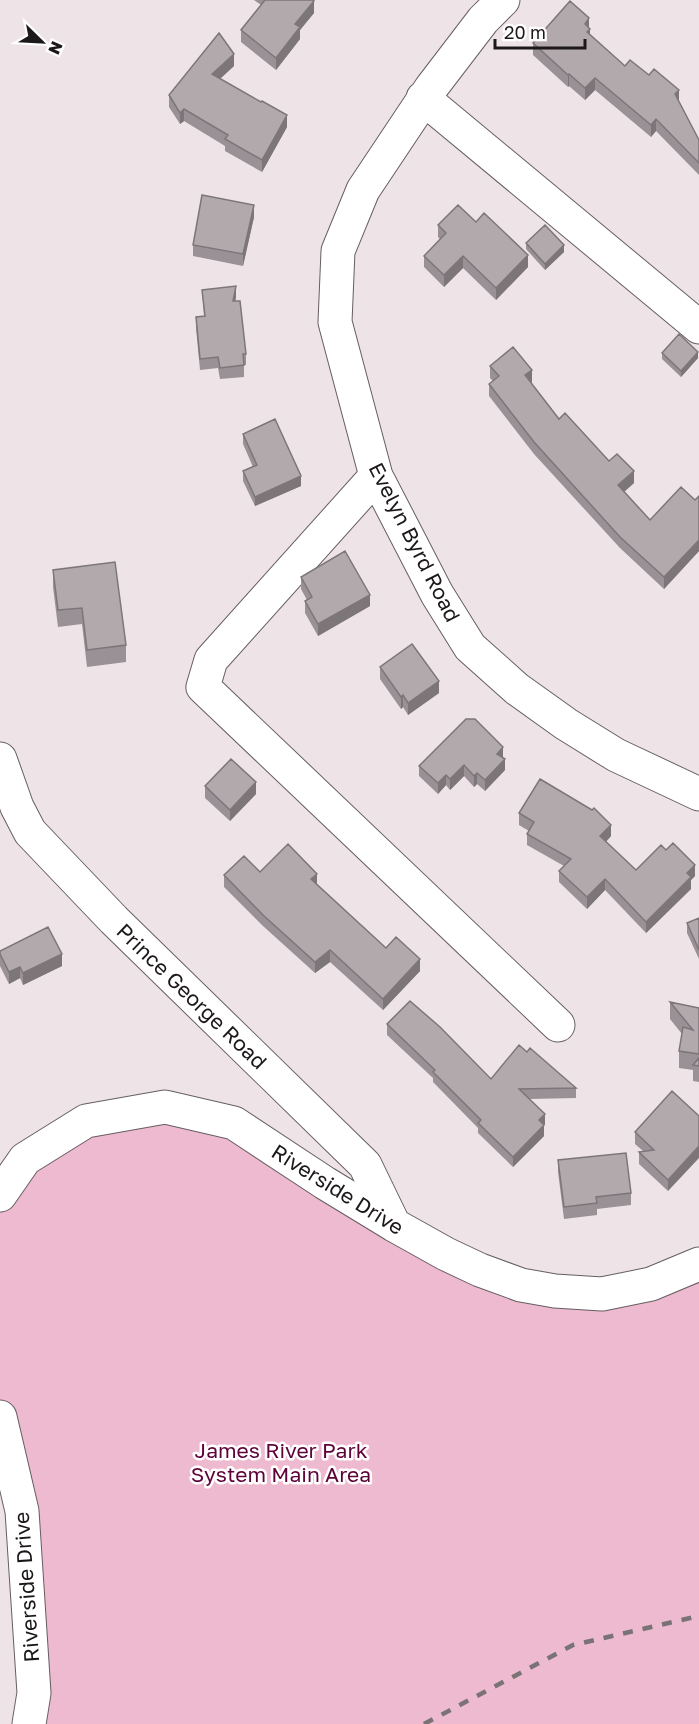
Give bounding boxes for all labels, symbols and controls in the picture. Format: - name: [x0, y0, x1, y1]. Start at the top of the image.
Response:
- north arrow: [12, 12, 72, 72]
- scale bar: [495, 12, 585, 50]
- text: 20 m: [504, 21, 546, 43]
- text: N: [44, 38, 67, 58]
- street label: Evelyn Byrd Road: [364, 458, 466, 626]
- street label: Prince George Road: [111, 918, 273, 1074]
- street label: Riverside Drive: [267, 1138, 409, 1240]
- park label: James River Park System Main Area: [191, 1437, 371, 1487]
- street label: Riverside Drive: [8, 1511, 44, 1663]

